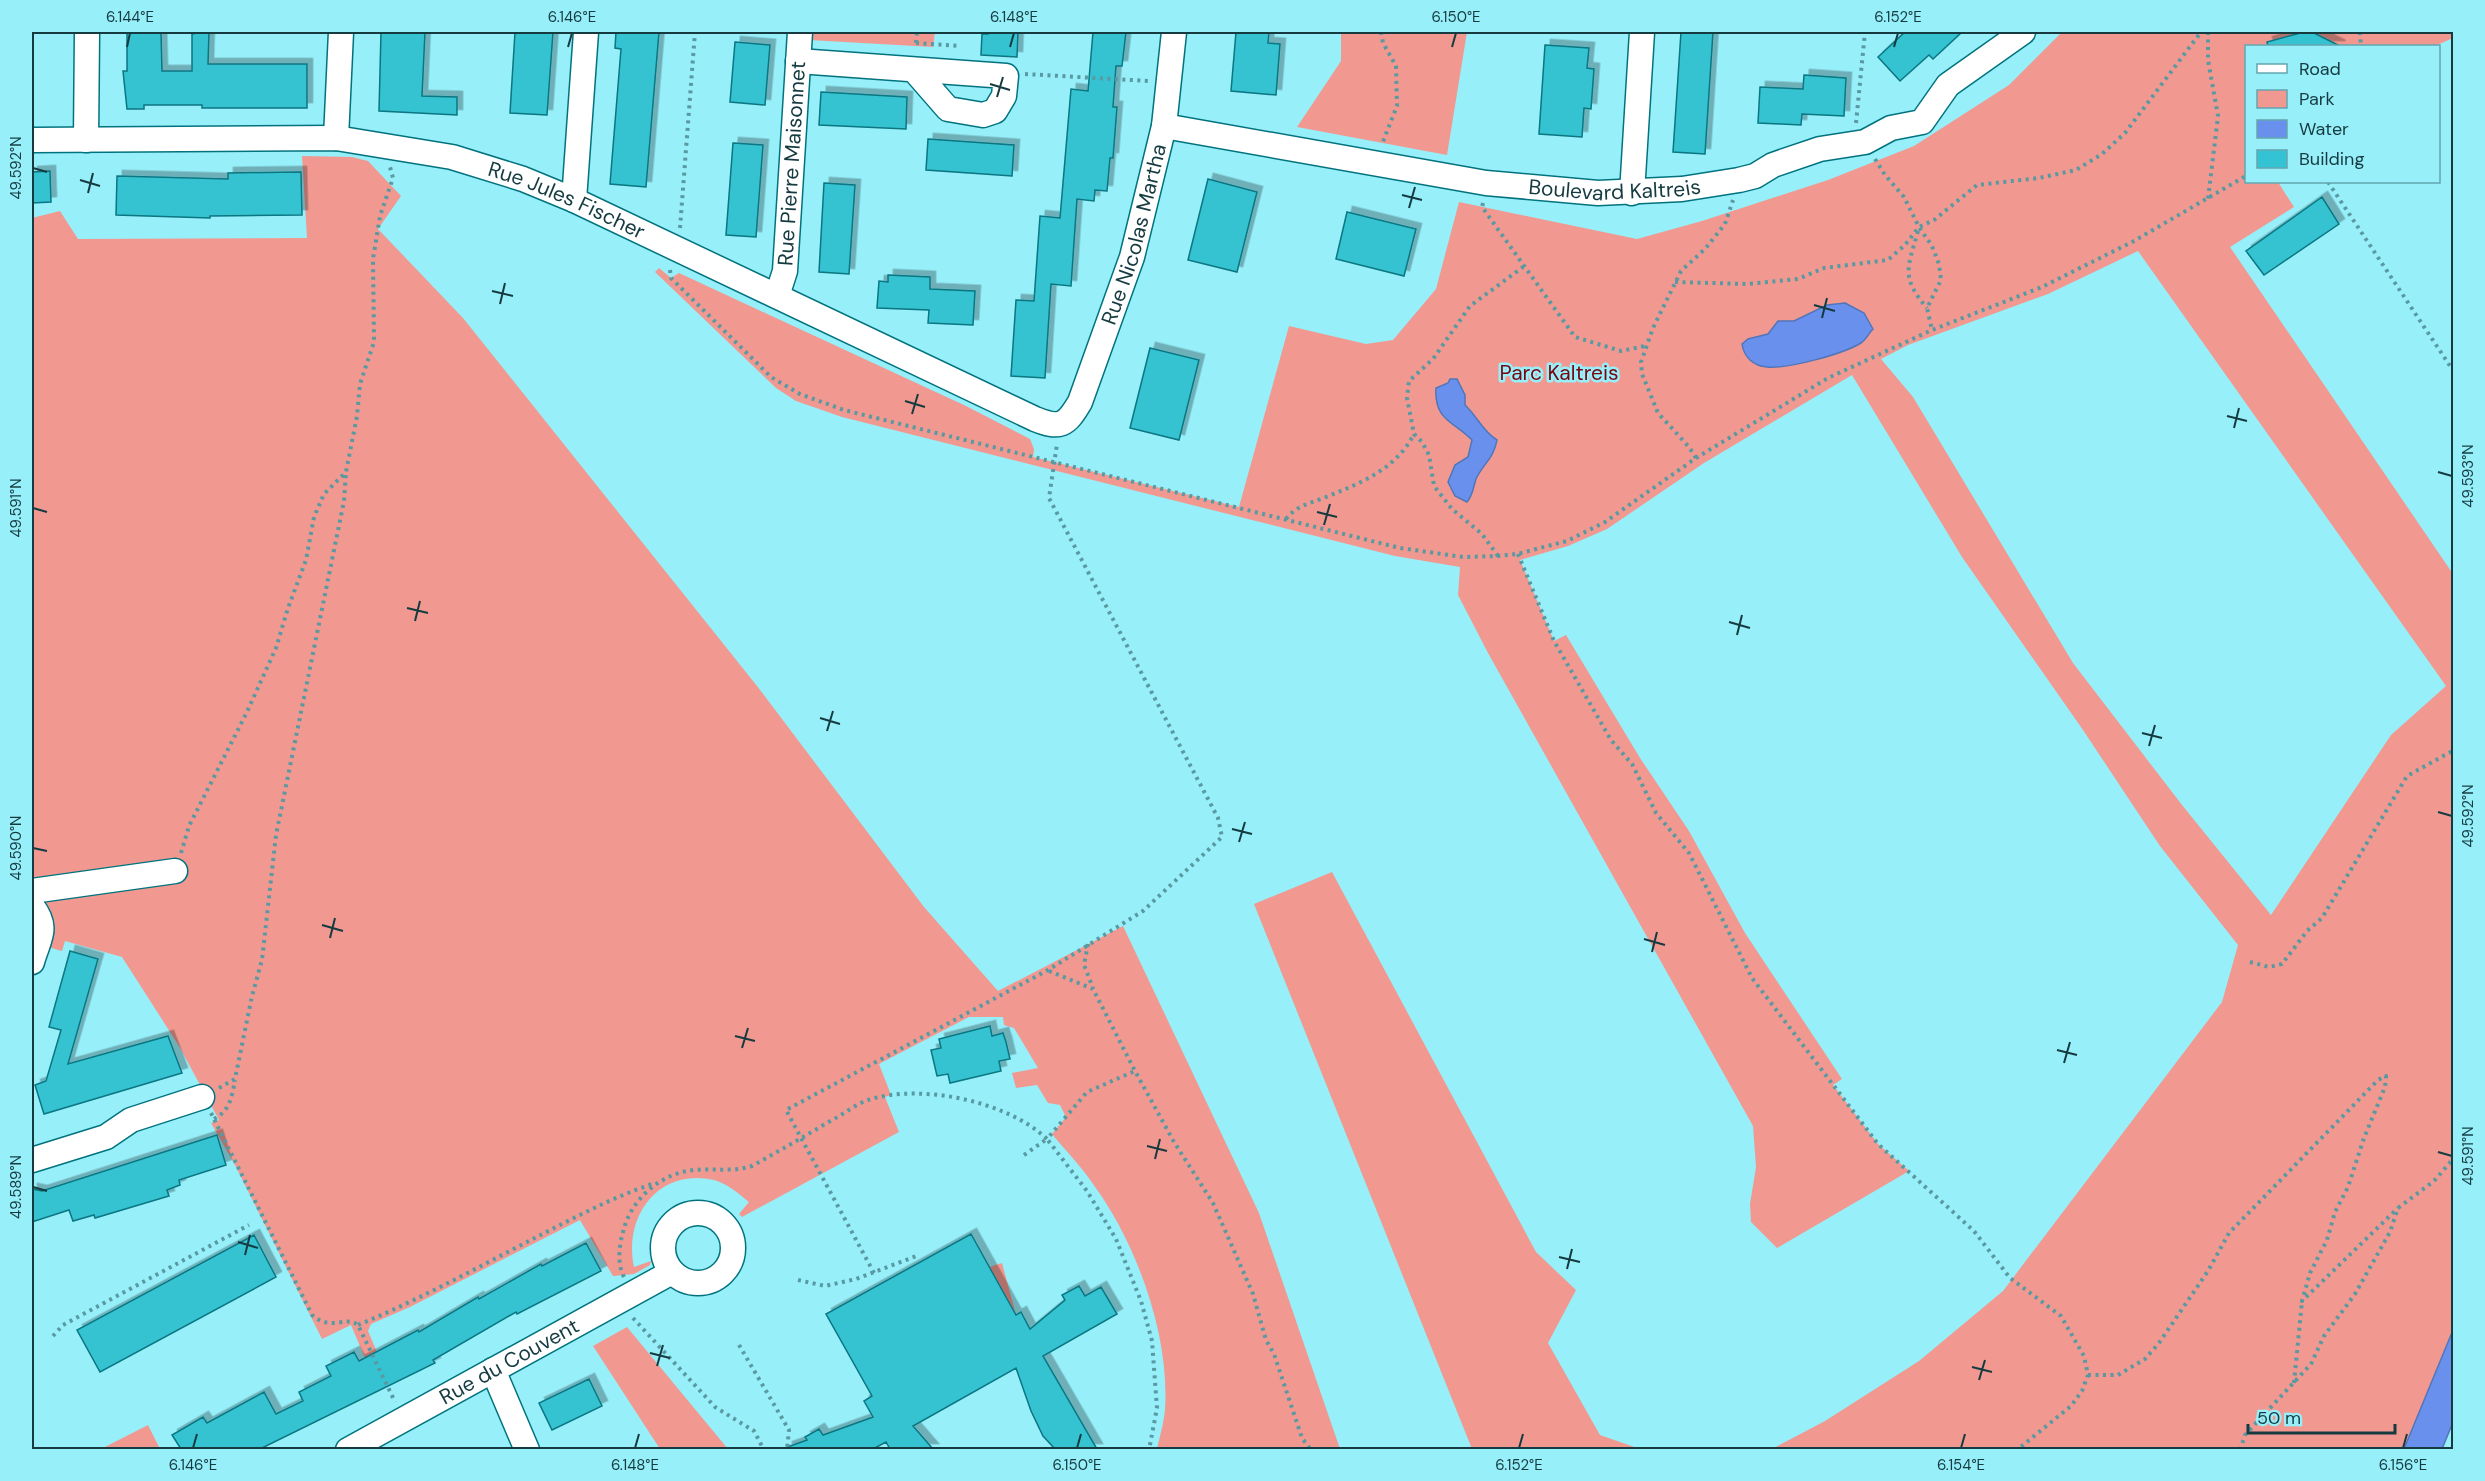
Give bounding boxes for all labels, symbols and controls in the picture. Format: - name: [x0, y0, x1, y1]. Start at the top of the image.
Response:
- text: 6.144°E: [106, 7, 154, 27]
- text: 6.146°E: [548, 7, 596, 27]
- text: 6.148°E: [990, 7, 1038, 27]
- text: 6.150°E: [1431, 7, 1481, 27]
- text: 6.152°E: [1874, 7, 1922, 27]
- legend: [2245, 45, 2440, 183]
- text: Road: [2299, 57, 2341, 81]
- street label: Rue Pierre Maisonnet: [771, 60, 812, 267]
- text: Park: [2299, 87, 2335, 111]
- text: Water: [2299, 117, 2349, 141]
- text: 49.592°N: [6, 136, 26, 200]
- street label: Rue Nicolas Martha: [1095, 141, 1173, 329]
- text: Building: [2299, 147, 2364, 171]
- street label: Rue Jules Fischer: [485, 155, 650, 246]
- street label: Boulevard Kaltreis: [1527, 172, 1703, 207]
- park label: Parc Kaltreis: [1499, 359, 1619, 387]
- text: 49.593°N: [2458, 444, 2478, 508]
- text: 49.591°N: [6, 478, 26, 538]
- text: 49.592°N: [2458, 784, 2478, 848]
- text: 49.590°N: [6, 816, 26, 880]
- text: 49.591°N: [2458, 1126, 2478, 1186]
- text: 49.589°N: [6, 1155, 26, 1219]
- street label: Rue du Couvent: [435, 1312, 584, 1411]
- scale bar: [2248, 1397, 2395, 1435]
- text: 50 m: [2257, 1406, 2301, 1430]
- text: 6.146°E: [169, 1455, 217, 1475]
- text: 6.148°E: [611, 1455, 659, 1475]
- text: 6.150°E: [1052, 1455, 1102, 1475]
- text: 6.152°E: [1495, 1455, 1543, 1475]
- text: 6.154°E: [1937, 1455, 1985, 1475]
- text: 6.156°E: [2379, 1455, 2427, 1475]

